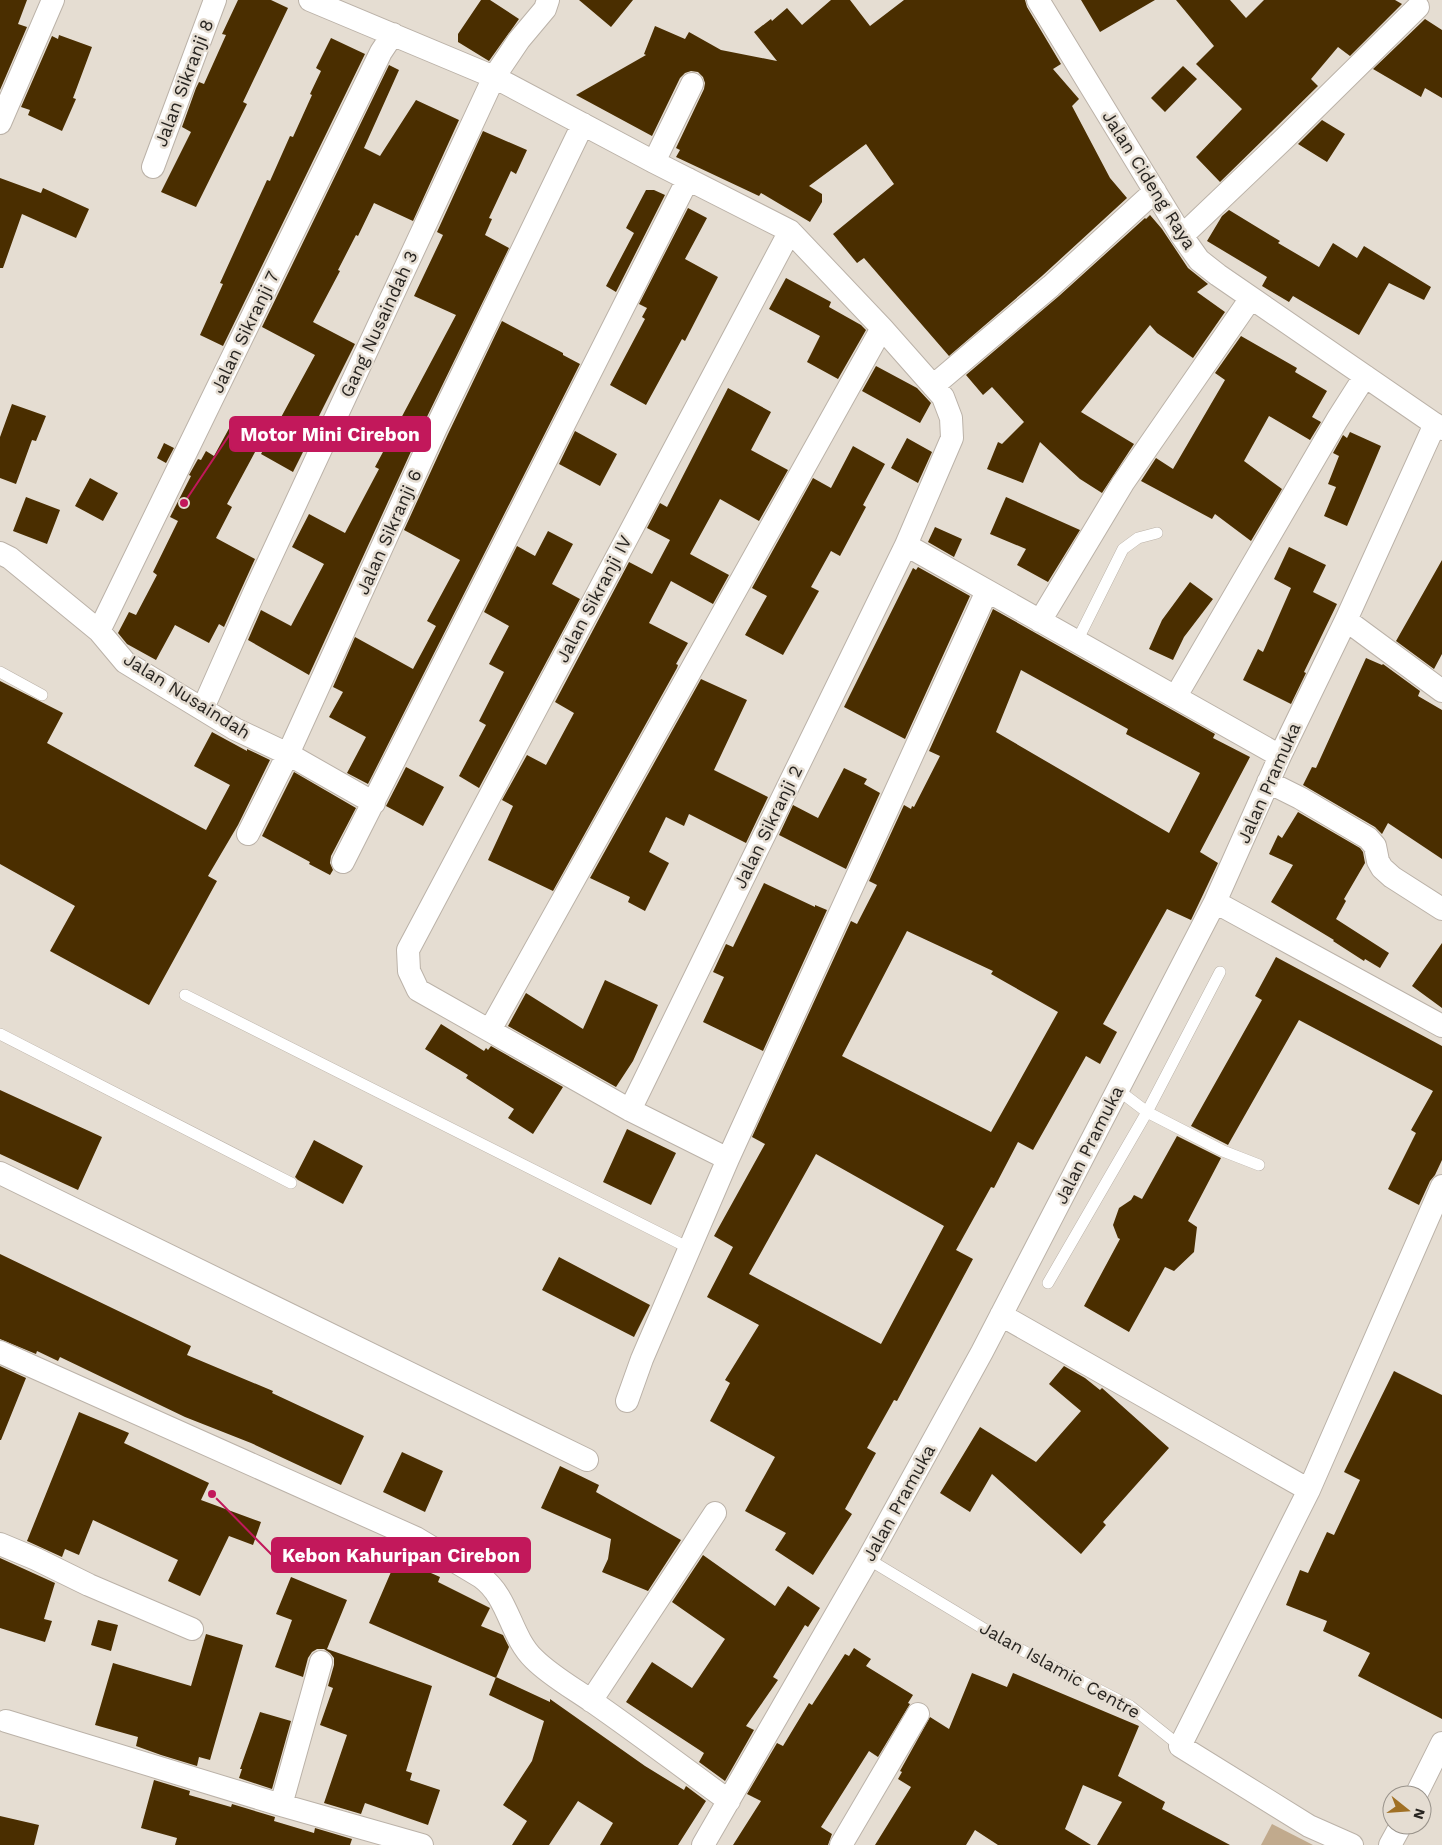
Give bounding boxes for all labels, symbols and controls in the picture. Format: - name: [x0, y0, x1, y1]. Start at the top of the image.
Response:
- street label: Jalan Sikranji 8: [150, 16, 217, 149]
- street label: Jalan Cideng Raya: [1098, 107, 1201, 253]
- street label: Gang Nusaindah 3: [335, 247, 422, 400]
- street label: Jalan Sikranji 7: [206, 267, 283, 396]
- callout: Motor Mini Cirebon: [230, 417, 430, 451]
- text: Motor Mini Cirebon: [240, 423, 420, 446]
- street label: Jalan Sikranji 6: [352, 466, 426, 598]
- street label: Jalan Sikranji IV: [551, 531, 636, 666]
- street label: Jalan Nusaindah: [120, 648, 254, 743]
- street label: Jalan Pramuka: [1233, 719, 1305, 846]
- street label: Jalan Sikranji 2: [729, 762, 806, 892]
- street label: Jalan Pramuka: [1050, 1082, 1127, 1207]
- street label: Jalan Pramuka: [858, 1441, 939, 1565]
- callout: Kebon Kahuripan Cirebon: [272, 1538, 530, 1572]
- text: Kebon Kahuripan Cirebon: [282, 1544, 520, 1567]
- street label: Jalan Islamic Centre: [976, 1617, 1144, 1722]
- north arrow: [1382, 1785, 1432, 1835]
- text: N: [1410, 1807, 1429, 1821]

